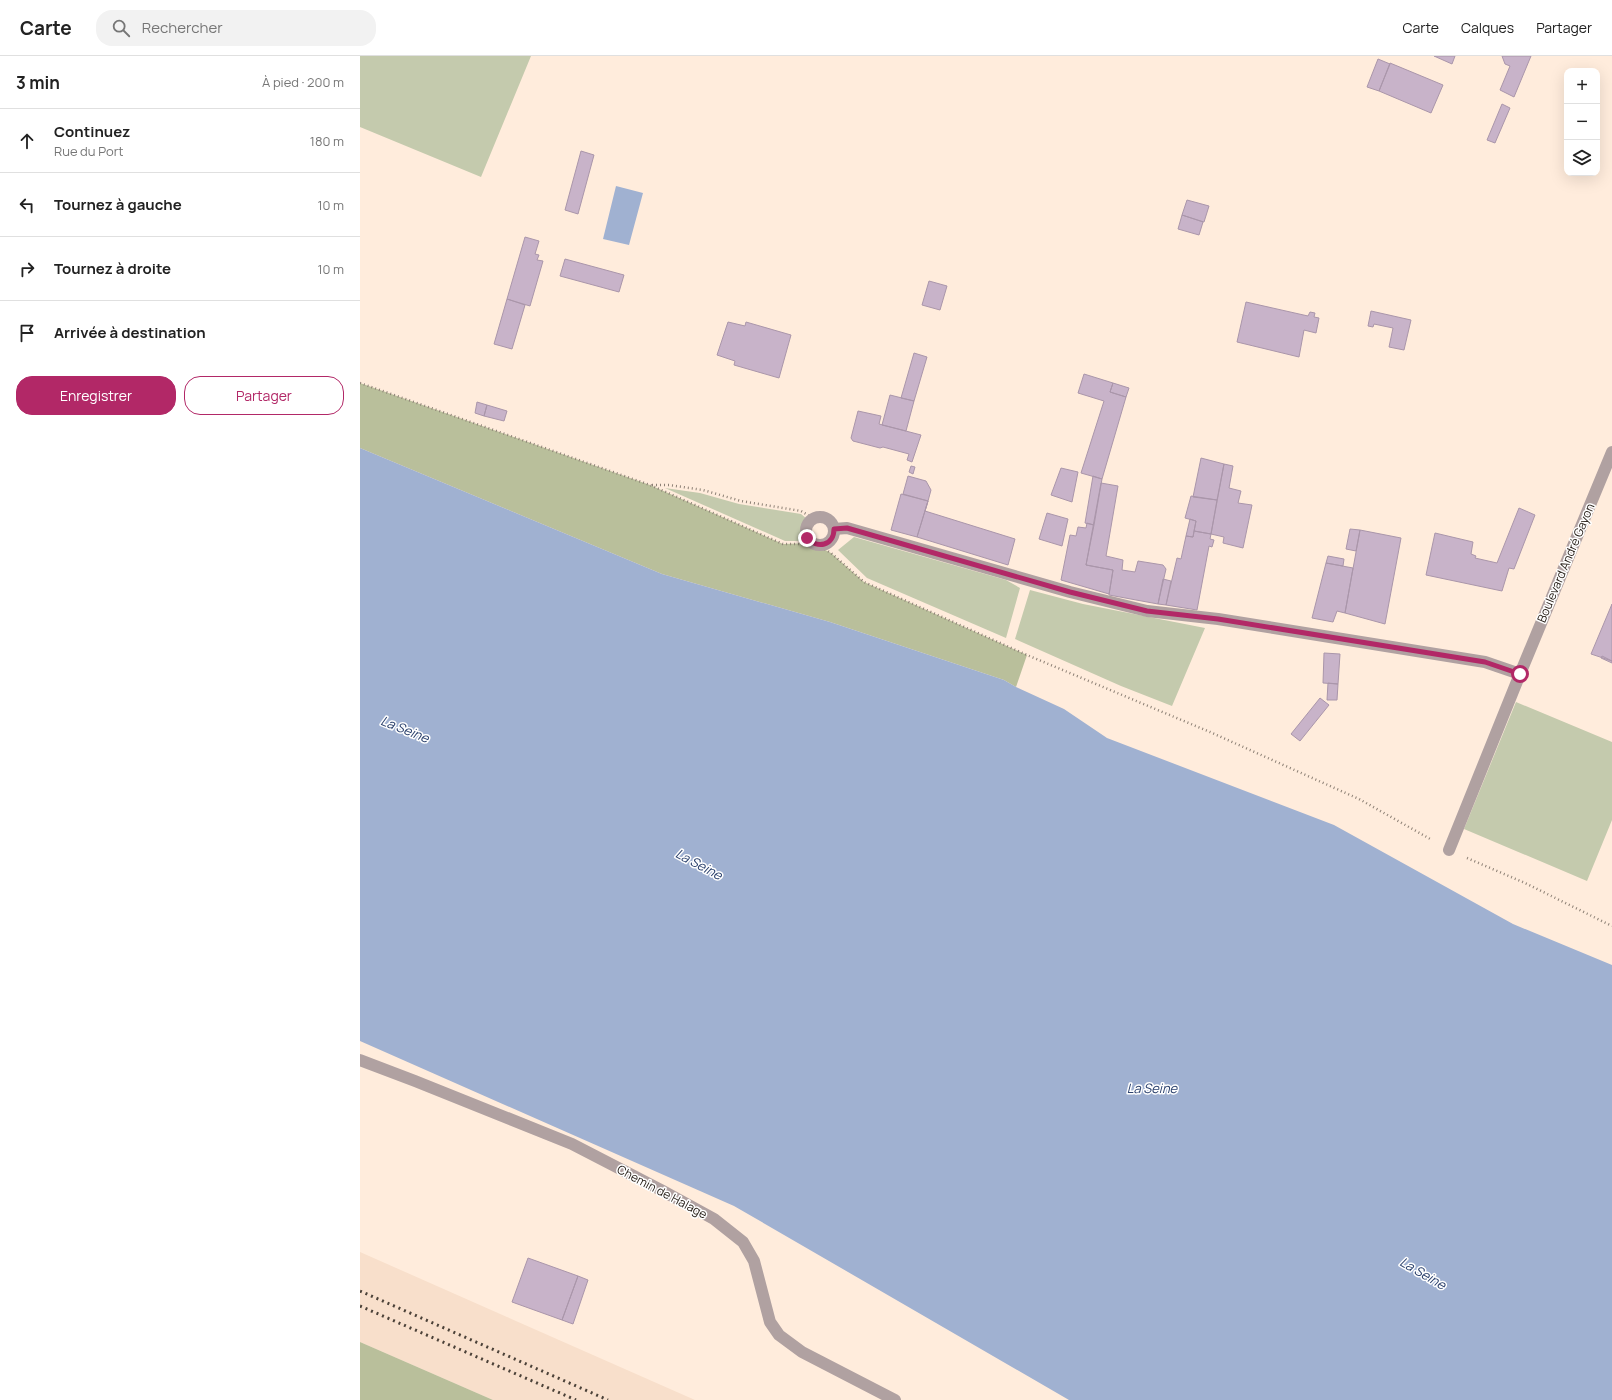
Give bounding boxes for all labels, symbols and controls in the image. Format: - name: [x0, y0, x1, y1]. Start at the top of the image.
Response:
- search box: [96, 10, 376, 46]
- text: Carte: [20, 15, 72, 41]
- icon: search: [110, 17, 132, 39]
- text: Rechercher: [142, 17, 223, 38]
- text: Carte: [1403, 18, 1439, 37]
- text: Calques: [1461, 18, 1514, 37]
- text: Partager: [1536, 18, 1592, 37]
- map controls: [1564, 68, 1600, 176]
- button: +: [1564, 68, 1600, 104]
- text: 3 min: [16, 71, 60, 94]
- text: À pied · 200 m: [262, 73, 344, 91]
- button: −: [1564, 104, 1600, 140]
- text: Continuez: [54, 121, 130, 142]
- icon: ahead: [16, 130, 38, 152]
- text: 180 m: [310, 132, 344, 150]
- button: layers: [1564, 140, 1600, 176]
- text: Rue du Port: [54, 142, 124, 160]
- icon: left: [16, 194, 38, 216]
- text: Tournez à gauche: [54, 194, 182, 215]
- text: 10 m: [317, 196, 344, 214]
- icon: right: [16, 258, 38, 280]
- text: Tournez à droite: [54, 258, 171, 279]
- text: 10 m: [317, 260, 344, 278]
- icon: arrive: [16, 322, 38, 344]
- text: Arrivée à destination: [54, 322, 206, 343]
- button: Enregistrer: [16, 376, 176, 415]
- button: Partager: [184, 376, 344, 415]
- street label: Boulevard André Gayon: [1533, 501, 1598, 625]
- route end: [798, 529, 816, 547]
- route start: [1511, 665, 1529, 683]
- water label: La Seine: [378, 711, 433, 747]
- water label: La Seine: [673, 844, 727, 884]
- water label: La Seine: [1127, 1079, 1179, 1097]
- street label: Chemin de Halage: [614, 1161, 710, 1223]
- water label: La Seine: [1397, 1253, 1451, 1294]

